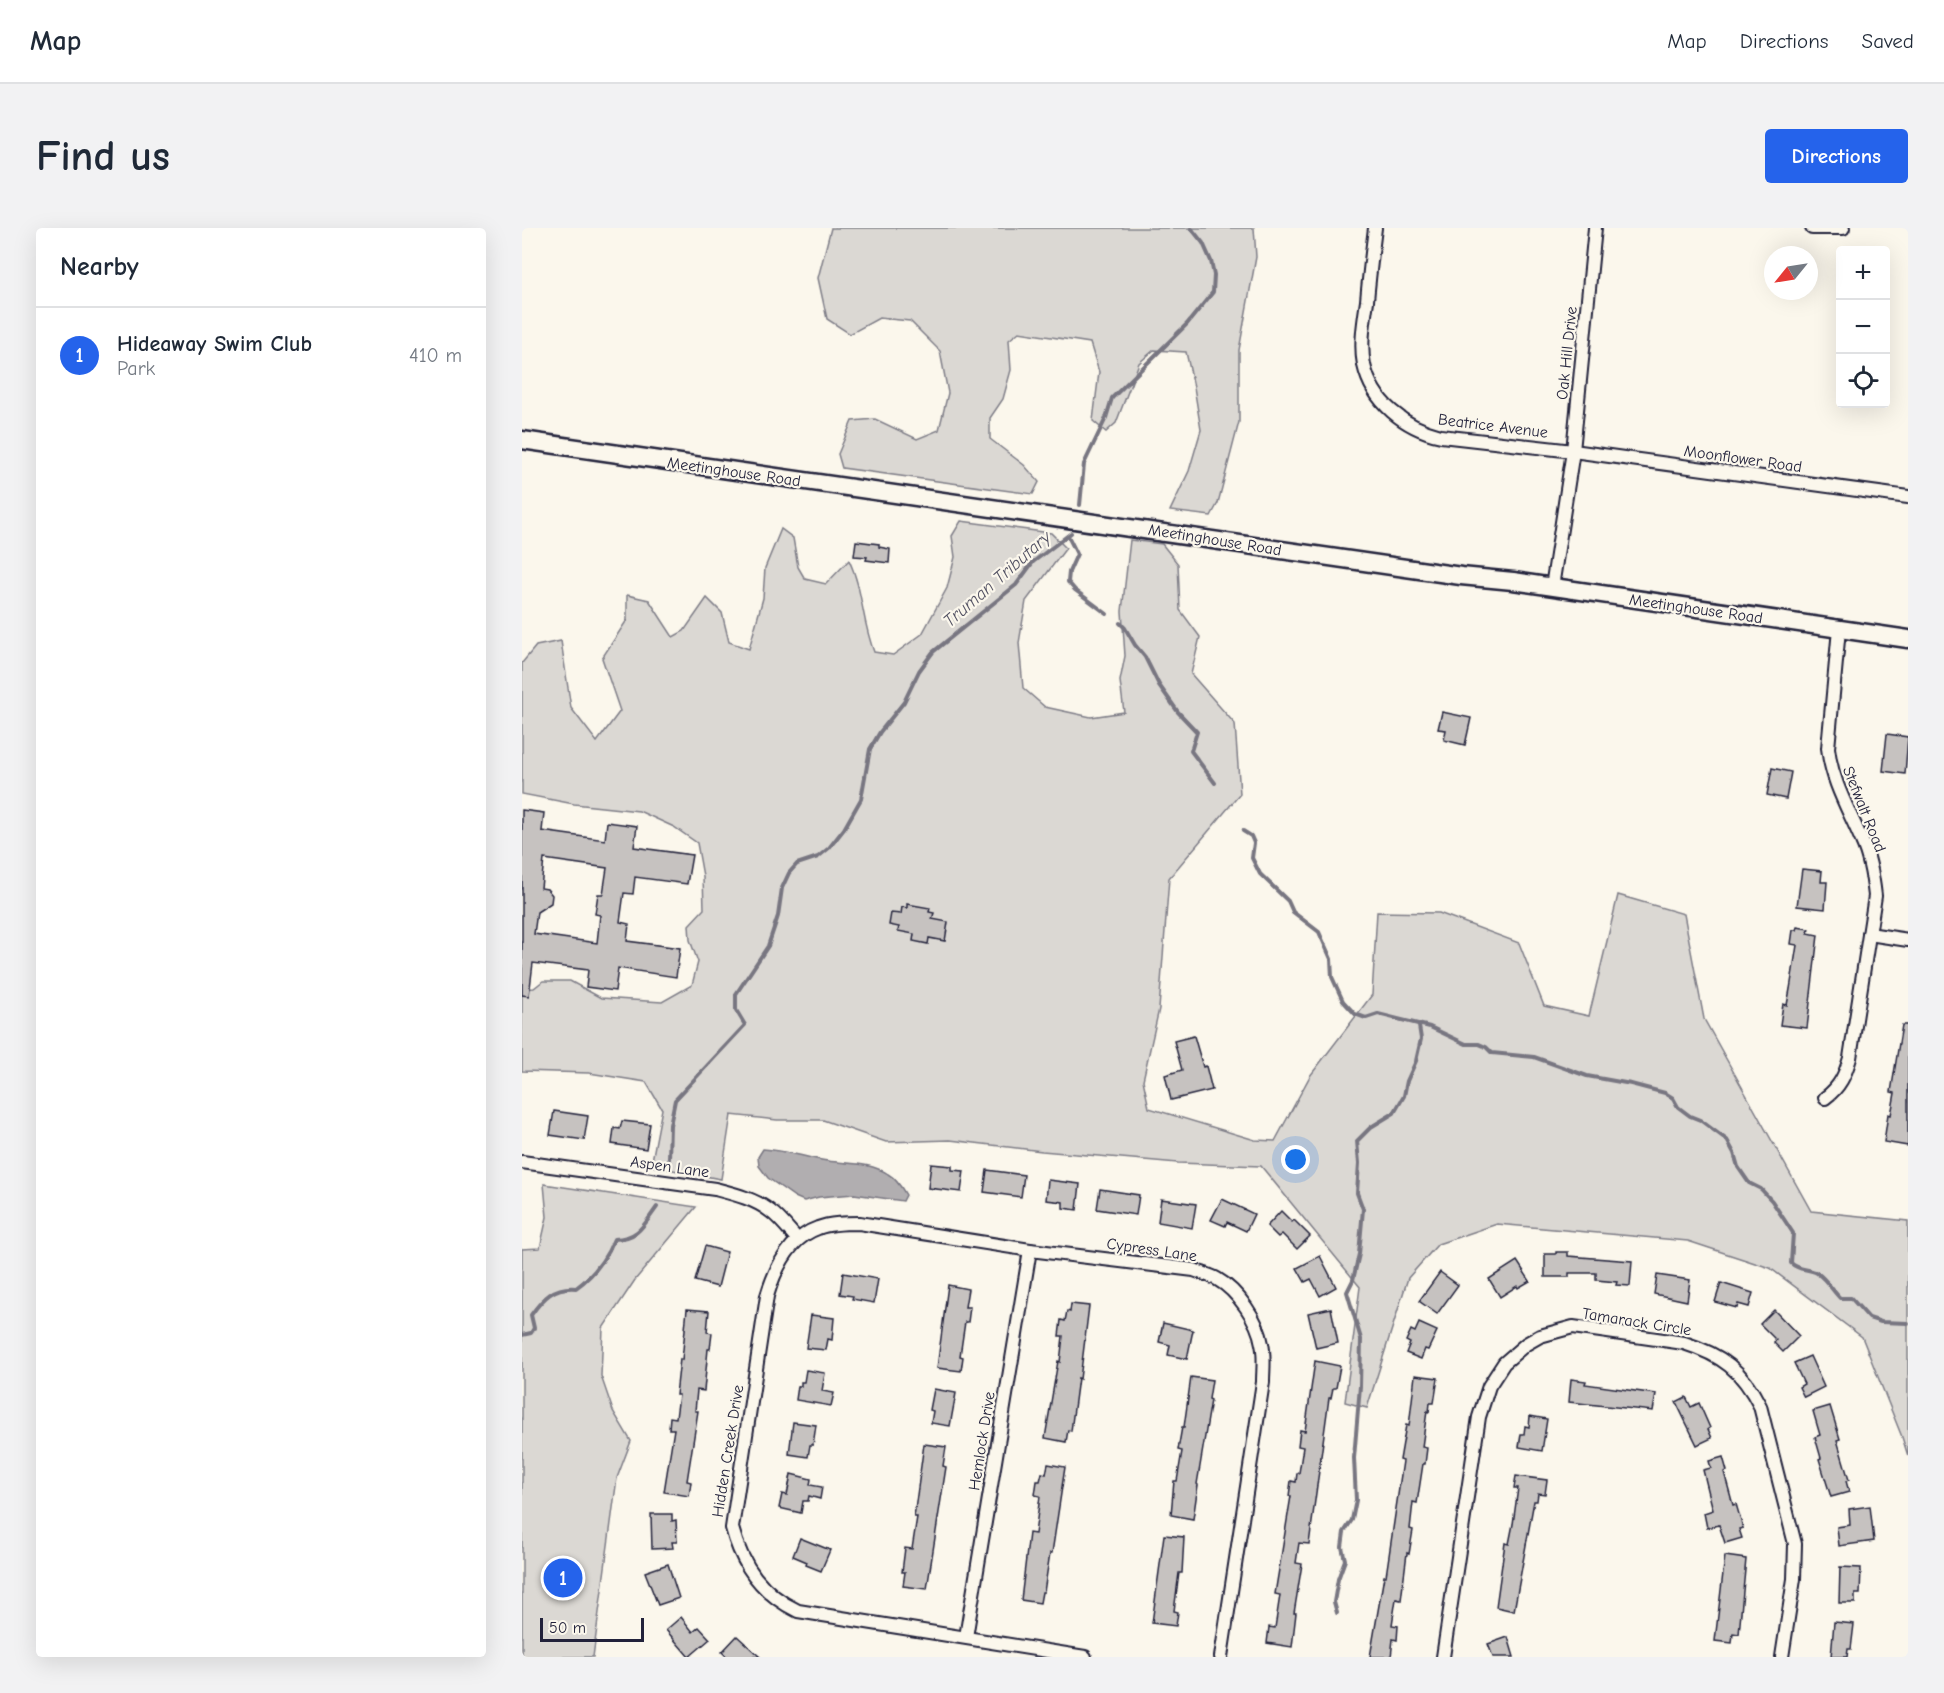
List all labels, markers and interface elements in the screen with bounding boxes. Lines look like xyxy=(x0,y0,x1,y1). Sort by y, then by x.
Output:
text: Map xyxy=(30,25,81,57)
text: Map xyxy=(1667,29,1707,53)
text: Directions xyxy=(1740,29,1829,53)
text: Saved xyxy=(1862,29,1914,53)
button: Directions xyxy=(1765,129,1908,183)
text: Find us xyxy=(36,132,170,181)
north arrow xyxy=(1764,246,1818,300)
map controls xyxy=(1836,246,1890,408)
button: + xyxy=(1836,246,1890,300)
text: Nearby xyxy=(60,252,139,282)
button: − xyxy=(1836,300,1890,354)
street label: Oak Hill Drive xyxy=(1553,306,1581,401)
text: Hideaway Swim Club xyxy=(117,331,312,357)
text: 1 xyxy=(76,344,83,367)
text: 410 m xyxy=(409,344,462,367)
button: locate xyxy=(1836,354,1890,408)
text: Park xyxy=(117,357,155,380)
street label: Beatrice Avenue xyxy=(1437,410,1549,442)
street label: Moonflower Road xyxy=(1683,442,1803,476)
street label: Meetinghouse Road xyxy=(666,454,802,490)
street label: Meetinghouse Road xyxy=(1147,521,1283,559)
water label: Truman Tributary xyxy=(939,526,1056,632)
street label: Meetinghouse Road xyxy=(1628,591,1764,627)
street label: Stefwalt Road xyxy=(1839,764,1889,855)
your location xyxy=(1281,1145,1310,1174)
street label: Aspen Lane xyxy=(629,1153,710,1181)
street label: Cypress Lane xyxy=(1106,1235,1198,1265)
street label: Tamarack Circle xyxy=(1581,1304,1693,1340)
street label: Hidden Creek Drive xyxy=(709,1384,747,1519)
street label: Hemlock Drive xyxy=(965,1390,999,1492)
pin: 1 xyxy=(544,1556,582,1600)
scale bar xyxy=(540,1615,644,1642)
text: 50 m xyxy=(549,1619,586,1637)

